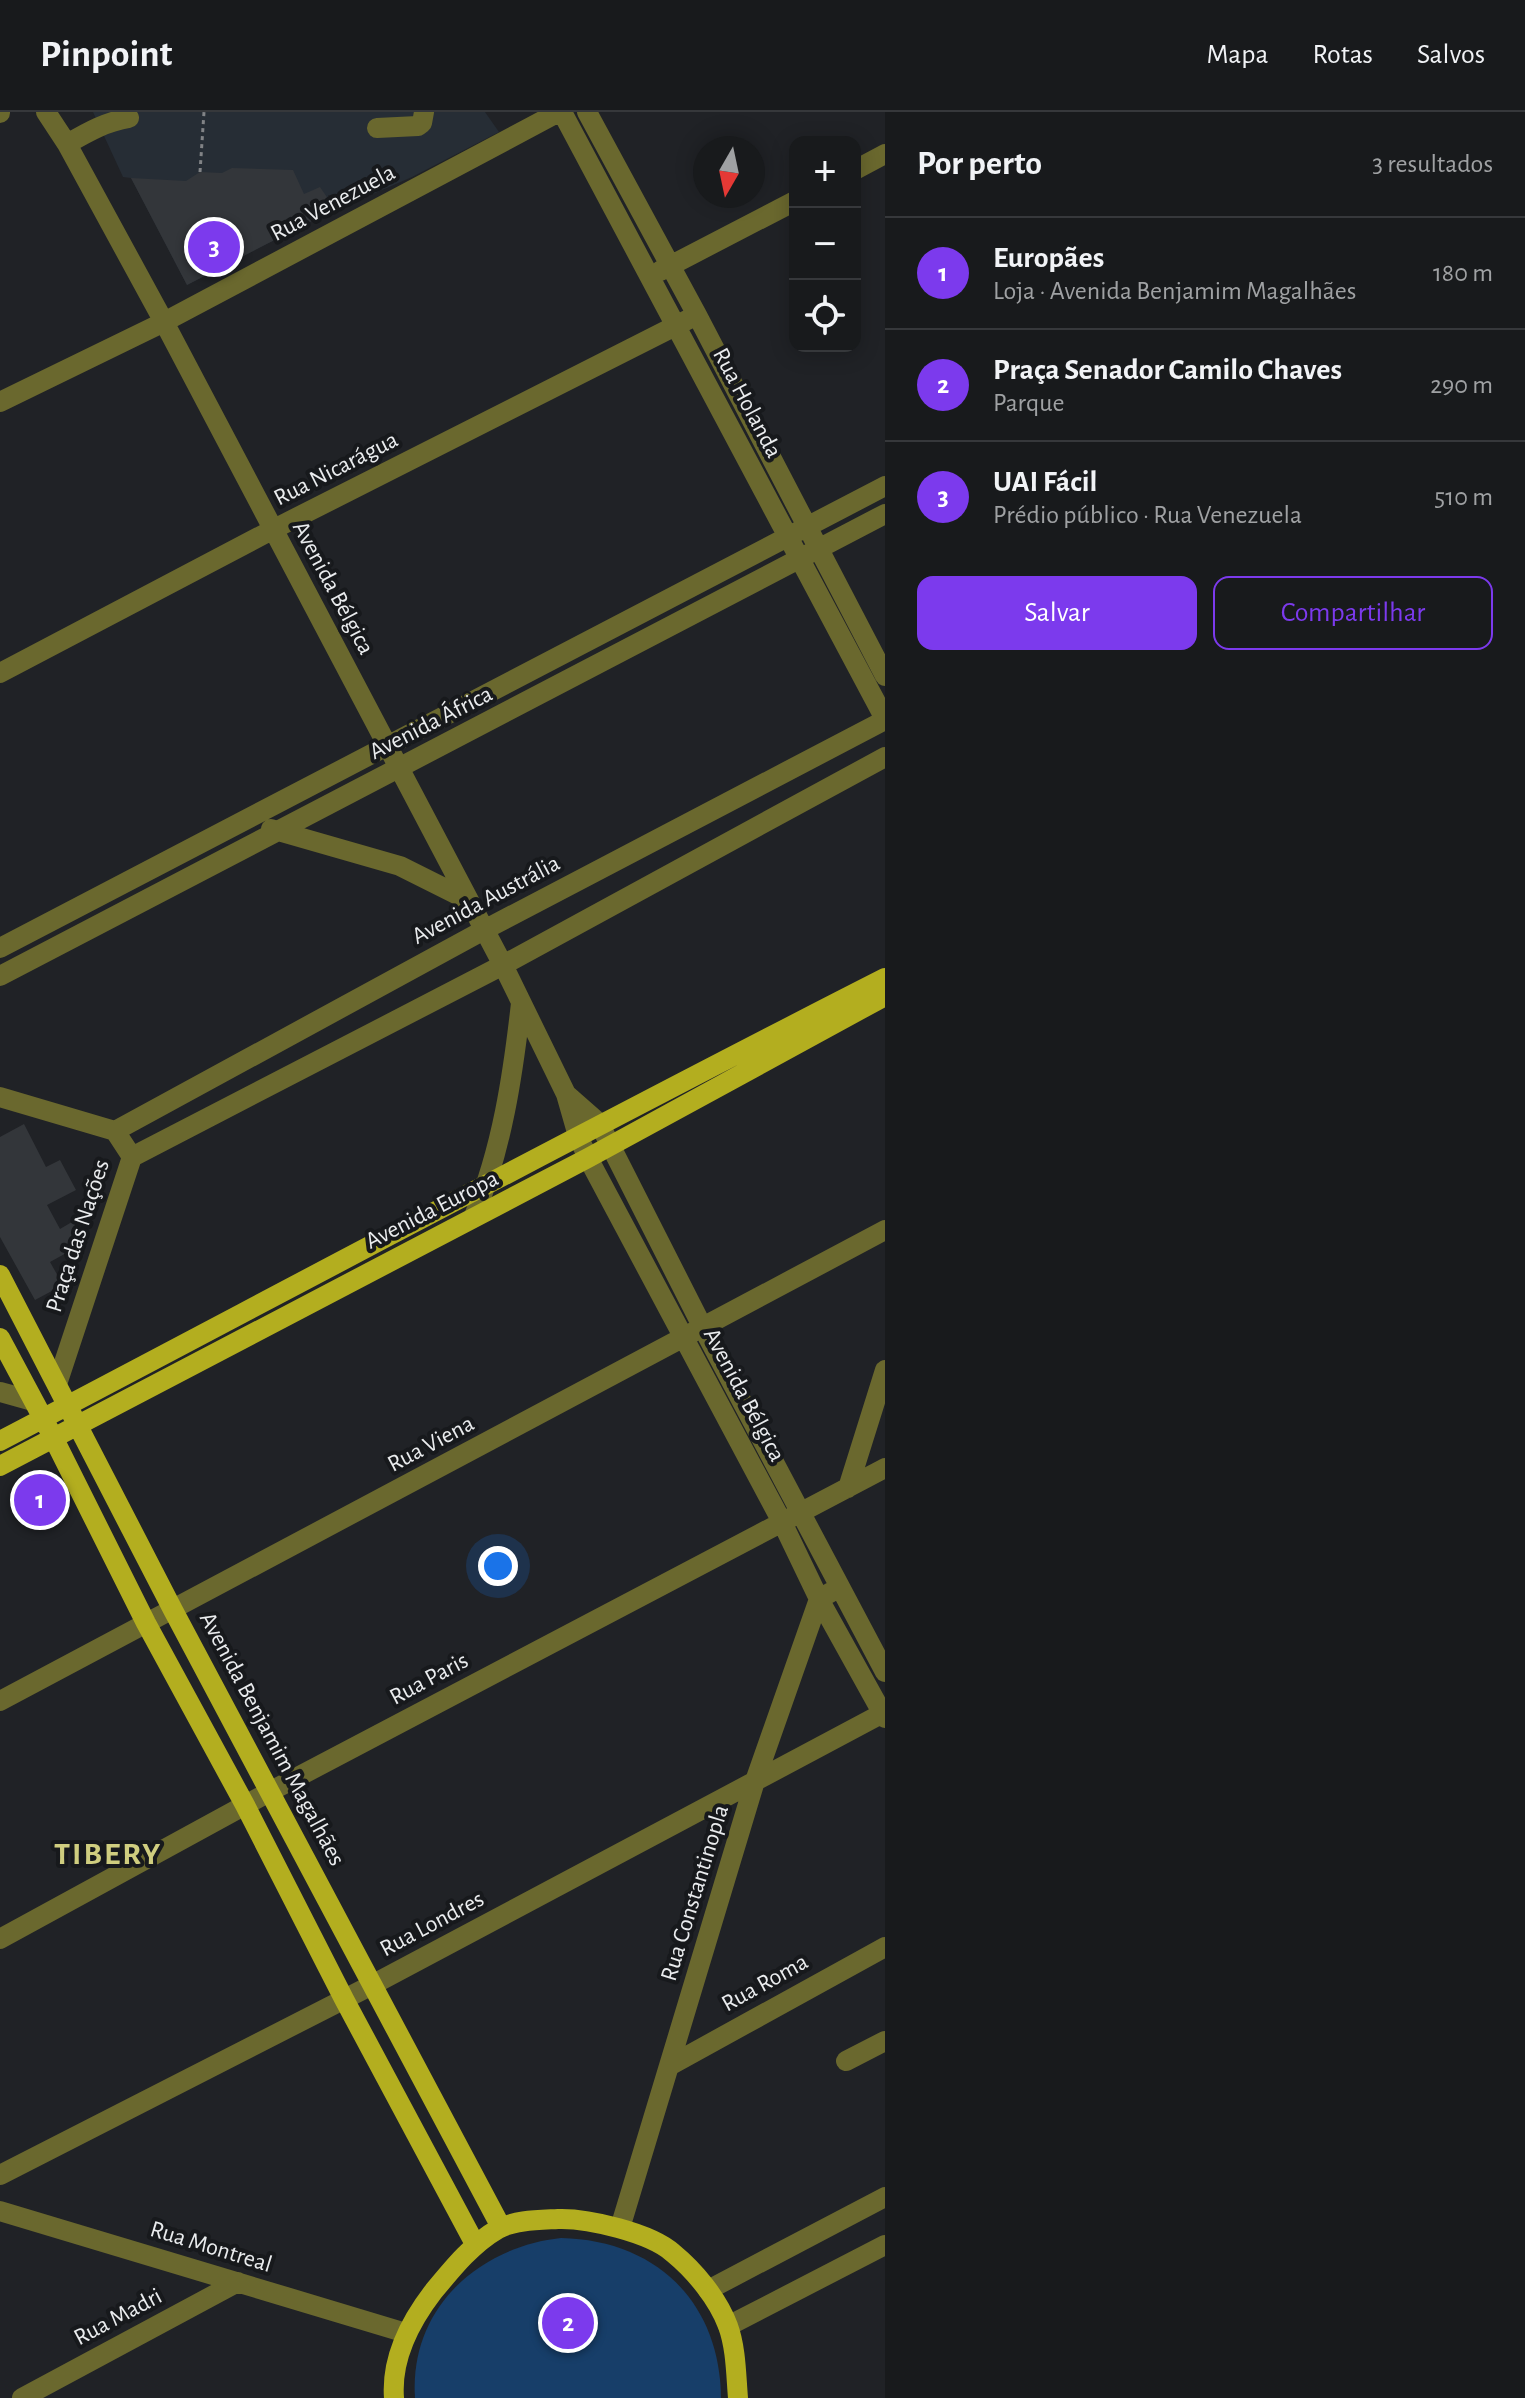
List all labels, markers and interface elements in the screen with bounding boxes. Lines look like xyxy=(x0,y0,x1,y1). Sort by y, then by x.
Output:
text: Pinpoint xyxy=(40,36,172,74)
text: Mapa xyxy=(1207,41,1268,69)
text: Rotas xyxy=(1312,41,1373,69)
text: Salvos xyxy=(1417,41,1485,69)
north arrow xyxy=(693,136,765,208)
map controls xyxy=(789,136,861,352)
button: + xyxy=(789,136,861,208)
text: Por perto xyxy=(917,147,1042,181)
text: 3 resultados xyxy=(1372,151,1493,177)
street label: Rua Venezuela xyxy=(267,160,399,246)
button: − xyxy=(789,208,861,280)
pin: 3 xyxy=(188,217,240,277)
text: Europães xyxy=(993,243,1104,273)
text: 1 xyxy=(938,260,948,286)
text: 180 m xyxy=(1433,260,1493,286)
text: Loja · Avenida Benjamim Magalhães xyxy=(993,278,1356,304)
button: locate xyxy=(789,280,861,352)
street label: Rua Holanda xyxy=(708,344,786,462)
text: Praça Senador Camilo Chaves xyxy=(993,355,1342,385)
text: 2 xyxy=(937,372,949,398)
text: 290 m xyxy=(1430,372,1493,398)
text: Parque xyxy=(993,390,1064,416)
street label: Rua Nicarágua xyxy=(270,427,402,511)
text: UAI Fácil xyxy=(993,467,1097,497)
text: 3 xyxy=(937,484,949,510)
text: 510 m xyxy=(1434,484,1493,510)
text: Prédio público · Rua Venezuela xyxy=(993,502,1302,528)
street label: Avenida Bélgica xyxy=(288,517,378,659)
button: Salvar xyxy=(917,576,1197,650)
button: Compartilhar xyxy=(1213,576,1493,650)
street label: Avenida África xyxy=(365,680,496,764)
street label: Avenida Austrália xyxy=(408,851,564,949)
street label: Praça das Nações xyxy=(42,1157,114,1315)
street label: Avenida Europa xyxy=(362,1166,502,1254)
street label: Avenida Bélgica xyxy=(699,1324,789,1466)
street label: Rua Viena xyxy=(384,1411,478,1477)
pin: 1 xyxy=(14,1470,66,1530)
your location xyxy=(478,1546,518,1586)
street label: Avenida Benjamim Magalhães xyxy=(195,1608,349,1870)
street label: Rua Paris xyxy=(386,1648,472,1710)
street label: Rua Constantinopla xyxy=(657,1802,733,1984)
district label: TIBERY xyxy=(54,1838,162,1870)
street label: Rua Londres xyxy=(376,1887,488,1961)
street label: Rua Roma xyxy=(718,1950,812,2016)
street label: Rua Montreal xyxy=(147,2217,275,2277)
street label: Rua Madri xyxy=(70,2284,166,2350)
pin: 2 xyxy=(542,2293,594,2353)

